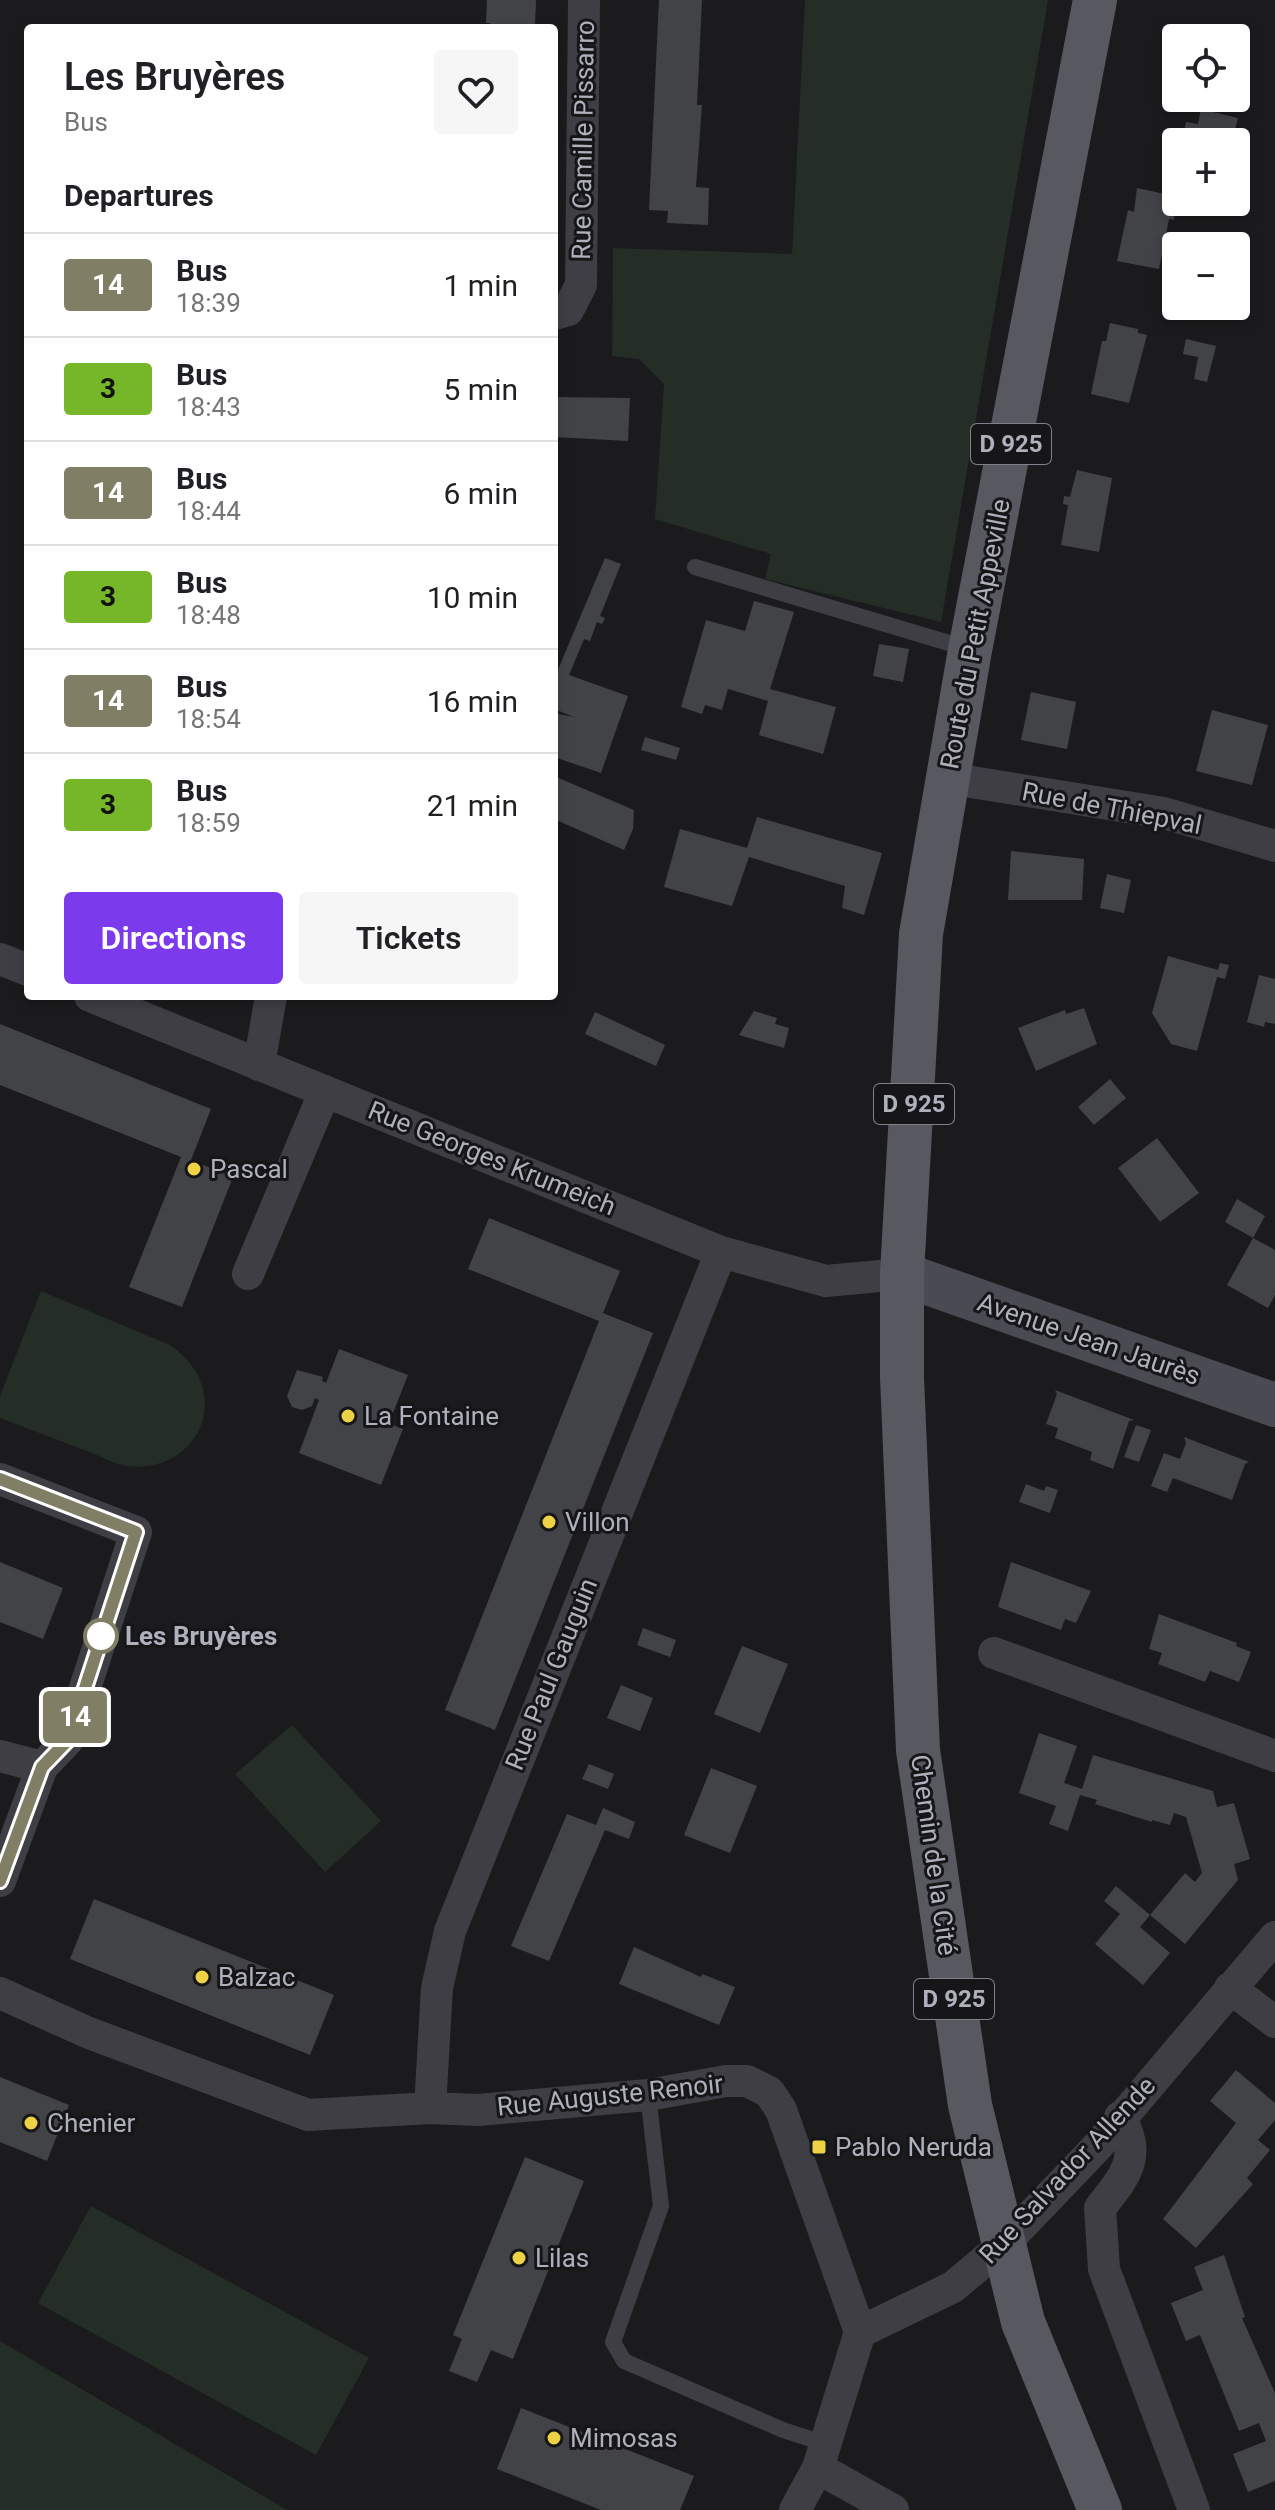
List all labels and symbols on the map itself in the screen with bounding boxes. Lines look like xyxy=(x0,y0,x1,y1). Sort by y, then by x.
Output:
street label: Rue Camille Pissarro xyxy=(566,20,600,260)
road number: D 925 xyxy=(971,424,1051,464)
street label: Route du Petit Appeville xyxy=(934,497,1016,771)
street label: Rue de Thiepval xyxy=(1020,776,1204,840)
road number: D 925 xyxy=(874,1084,954,1124)
street label: Rue Georges Krumeich xyxy=(364,1095,620,1221)
place label: Pascal xyxy=(210,1154,288,1184)
marker: Pascal xyxy=(185,1160,203,1178)
street label: Avenue Jean Jaurès xyxy=(974,1287,1204,1391)
place label: La Fontaine xyxy=(364,1401,499,1431)
marker: La Fontaine xyxy=(339,1407,357,1425)
place label: Villon xyxy=(565,1507,630,1537)
marker: Villon xyxy=(540,1513,558,1531)
street label: Rue Paul Gauguin xyxy=(499,1574,603,1774)
marker: Les Bruyères xyxy=(84,1619,118,1653)
place label: Les Bruyères xyxy=(125,1621,277,1651)
line badge: 14 xyxy=(39,1691,111,1743)
street label: Chemin de la Cité xyxy=(905,1753,963,1957)
place label: Balzac xyxy=(218,1962,295,1992)
marker: Balzac xyxy=(193,1968,211,1986)
road number: D 925 xyxy=(914,1979,994,2019)
street label: Rue Auguste Renoir xyxy=(496,2068,725,2122)
street label: Rue Salvador Allende xyxy=(973,2071,1161,2269)
place label: Chenier xyxy=(47,2108,135,2138)
marker: Chenier xyxy=(22,2114,40,2132)
place label: Pablo Neruda xyxy=(835,2132,992,2162)
marker: Pablo Neruda xyxy=(810,2138,828,2156)
place label: Lilas xyxy=(535,2243,589,2273)
marker: Lilas xyxy=(510,2249,528,2267)
place label: Mimosas xyxy=(570,2423,678,2453)
marker: Mimosas xyxy=(545,2429,563,2447)

